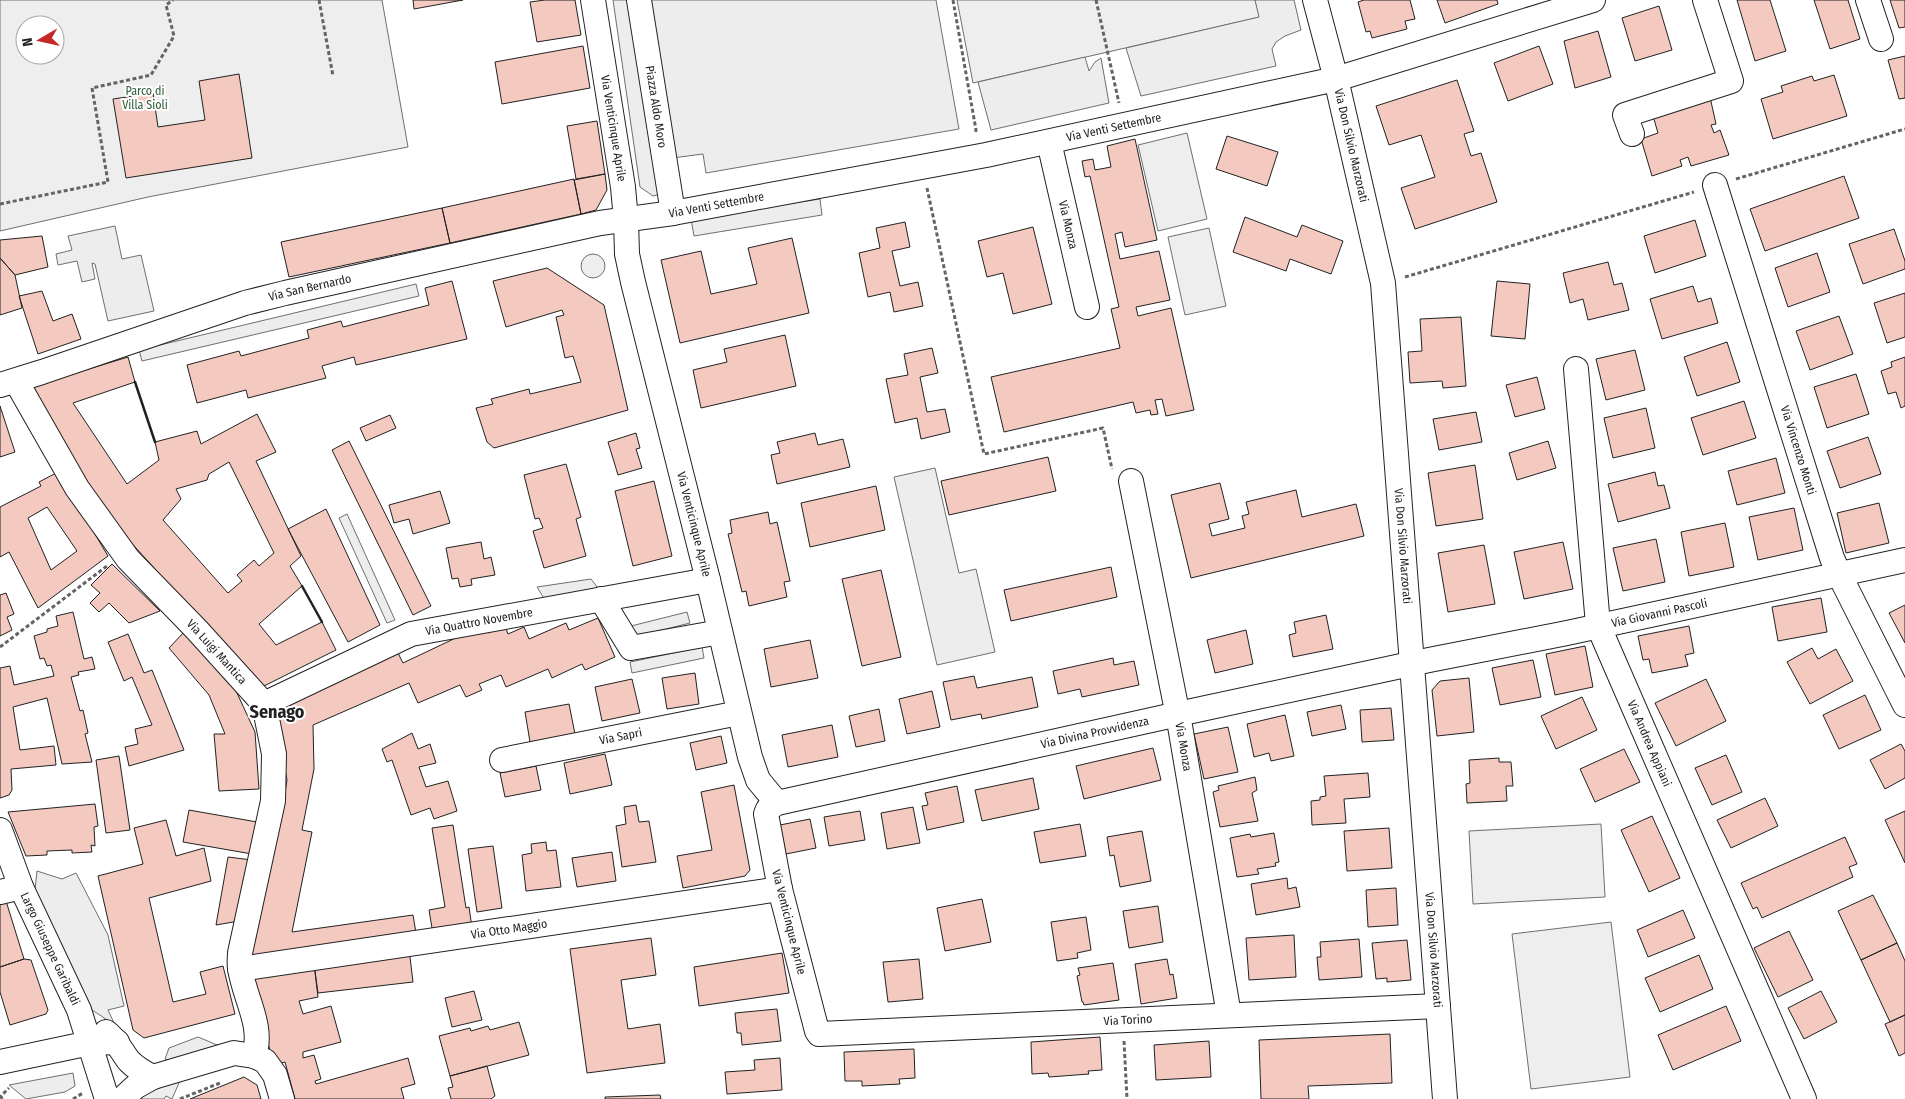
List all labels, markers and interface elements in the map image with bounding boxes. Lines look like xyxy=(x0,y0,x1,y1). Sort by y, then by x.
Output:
north arrow xyxy=(15,15,65,65)
text: N xyxy=(19,36,37,47)
street label: Piazza Aldo Moro xyxy=(643,64,670,149)
street label: Via Venticinque Aprile xyxy=(598,74,629,183)
park label: Parco di Villa Sioli xyxy=(122,84,168,112)
street label: Via Don Silvio Marzorati xyxy=(1331,87,1371,204)
street label: Via Venti Settembre xyxy=(1065,110,1163,144)
street label: Via Venti Settembre xyxy=(668,189,765,221)
street label: Via Monza xyxy=(1056,199,1080,251)
street label: Via San Bernardo xyxy=(267,272,353,304)
street label: Via Vincenzo Monti xyxy=(1778,404,1819,496)
street label: Via Venticinque Aprile xyxy=(674,470,714,578)
street label: Via Don Silvio Marzorati xyxy=(1392,488,1414,605)
street label: Via Giovanni Pascoli xyxy=(1610,596,1708,630)
street label: Via Quattro Novembre xyxy=(424,605,534,638)
street label: Via Luigi Mantica xyxy=(184,617,250,687)
street label: Via Andrea Appiani xyxy=(1625,698,1674,789)
district label: Senago xyxy=(250,701,305,723)
street label: Via Divina Provvidenza xyxy=(1039,714,1150,751)
street label: Via Monza xyxy=(1172,721,1195,773)
street label: Via Sapri xyxy=(598,725,643,748)
street label: Via Venticinque Aprile xyxy=(769,868,809,976)
street label: Largo Giuseppe Garibaldi xyxy=(18,890,83,1007)
street label: Via Don Silvio Marzorati xyxy=(1422,892,1445,1008)
street label: Via Otto Maggio xyxy=(470,917,548,942)
street label: Via Torino xyxy=(1103,1012,1153,1028)

